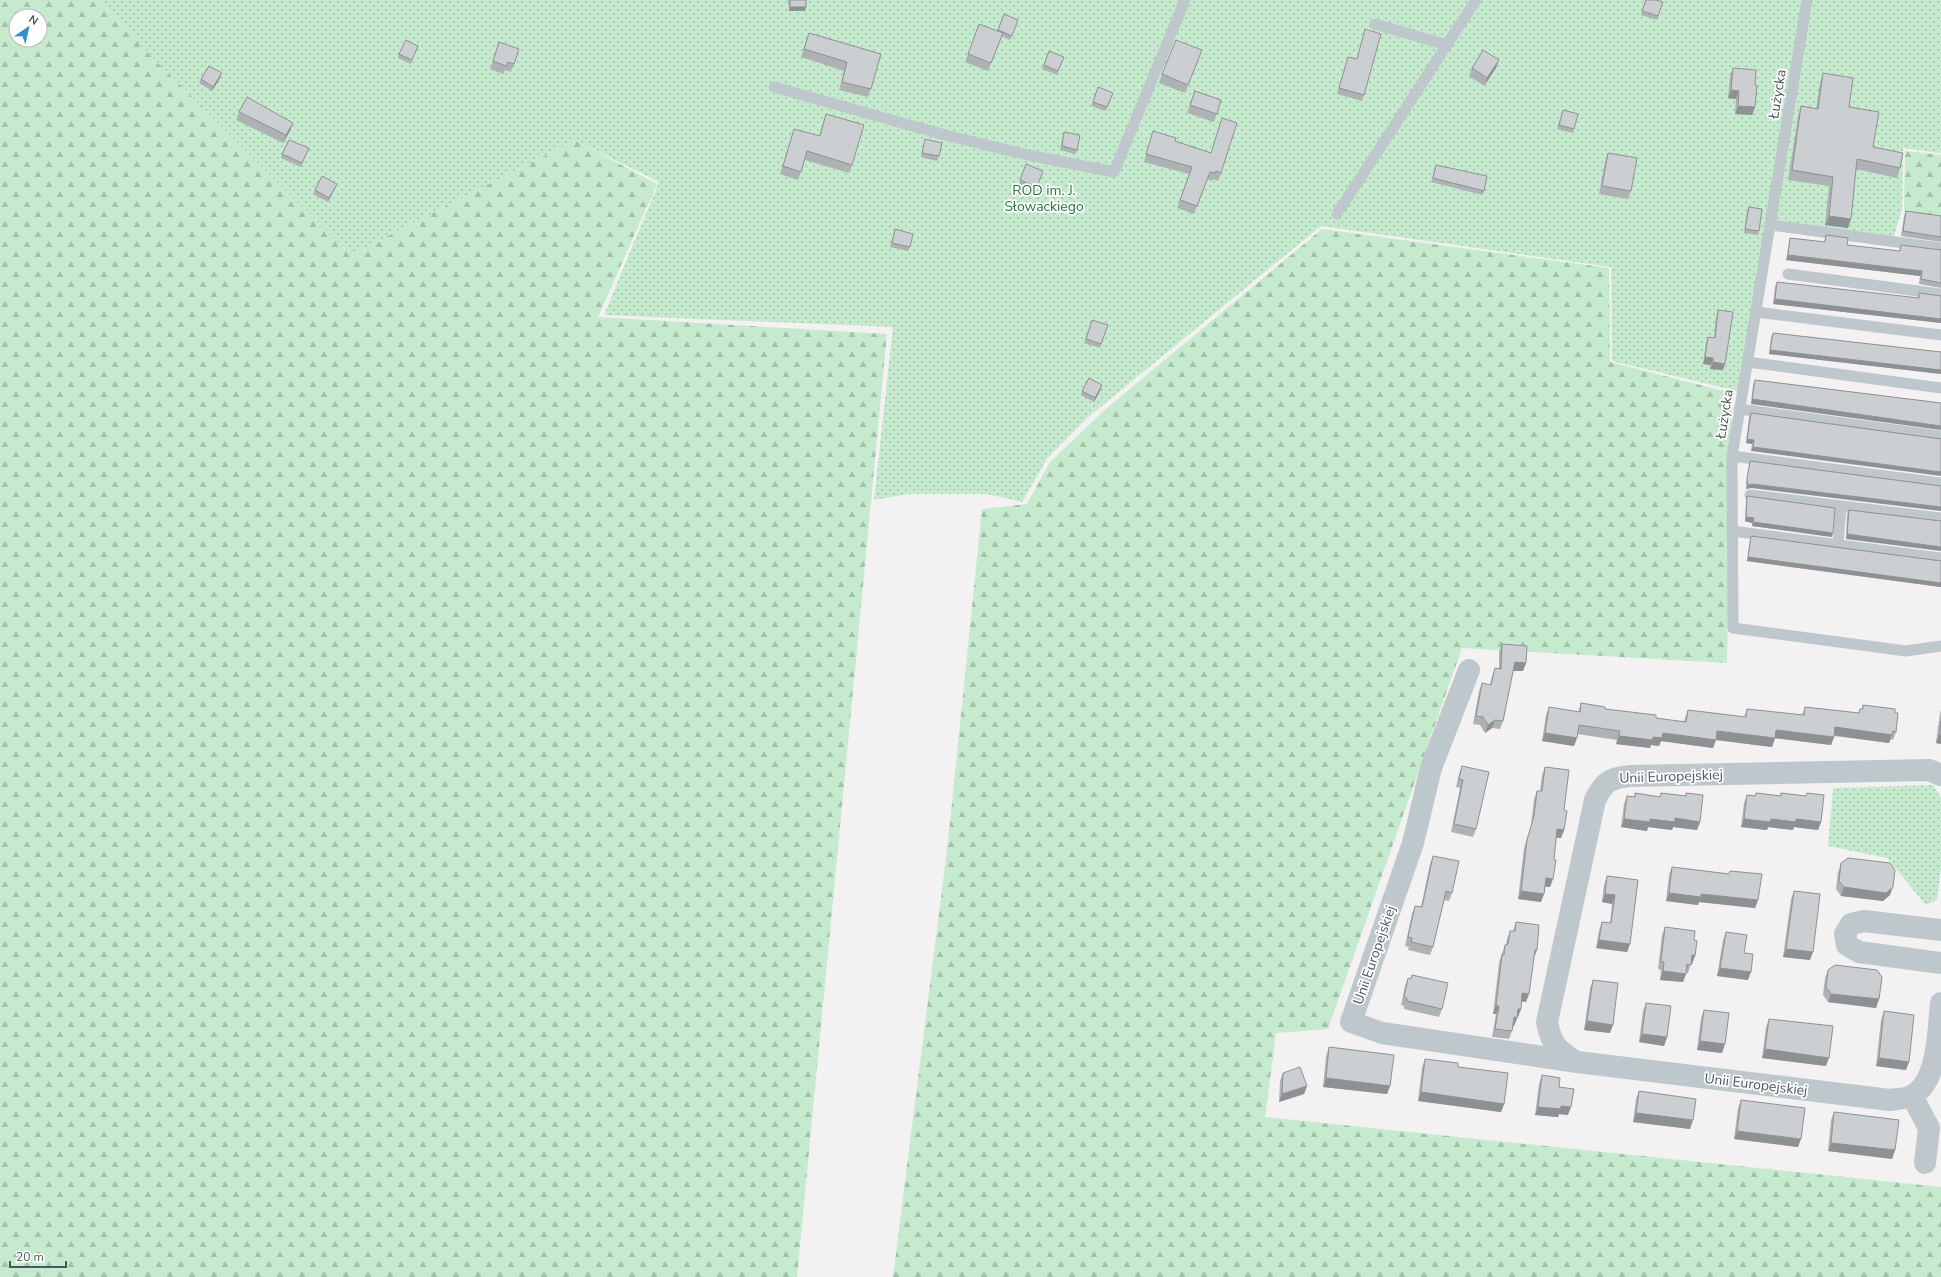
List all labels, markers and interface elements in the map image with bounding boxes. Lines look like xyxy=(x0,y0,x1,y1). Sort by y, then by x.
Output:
north arrow xyxy=(8,8,48,48)
text: N xyxy=(26,12,41,29)
street label: Łużycka xyxy=(1764,68,1791,121)
park label: ROD im. J. Słowackiego xyxy=(1004,181,1084,216)
street label: Łużycka xyxy=(1711,388,1738,441)
street label: Unii Europejskiej xyxy=(1619,765,1723,788)
street label: Unii Europejskiej xyxy=(1349,903,1400,1007)
street label: Unii Europejskiej xyxy=(1703,1069,1809,1100)
scale bar xyxy=(10,1243,66,1269)
text: 20 m xyxy=(16,1249,44,1265)

